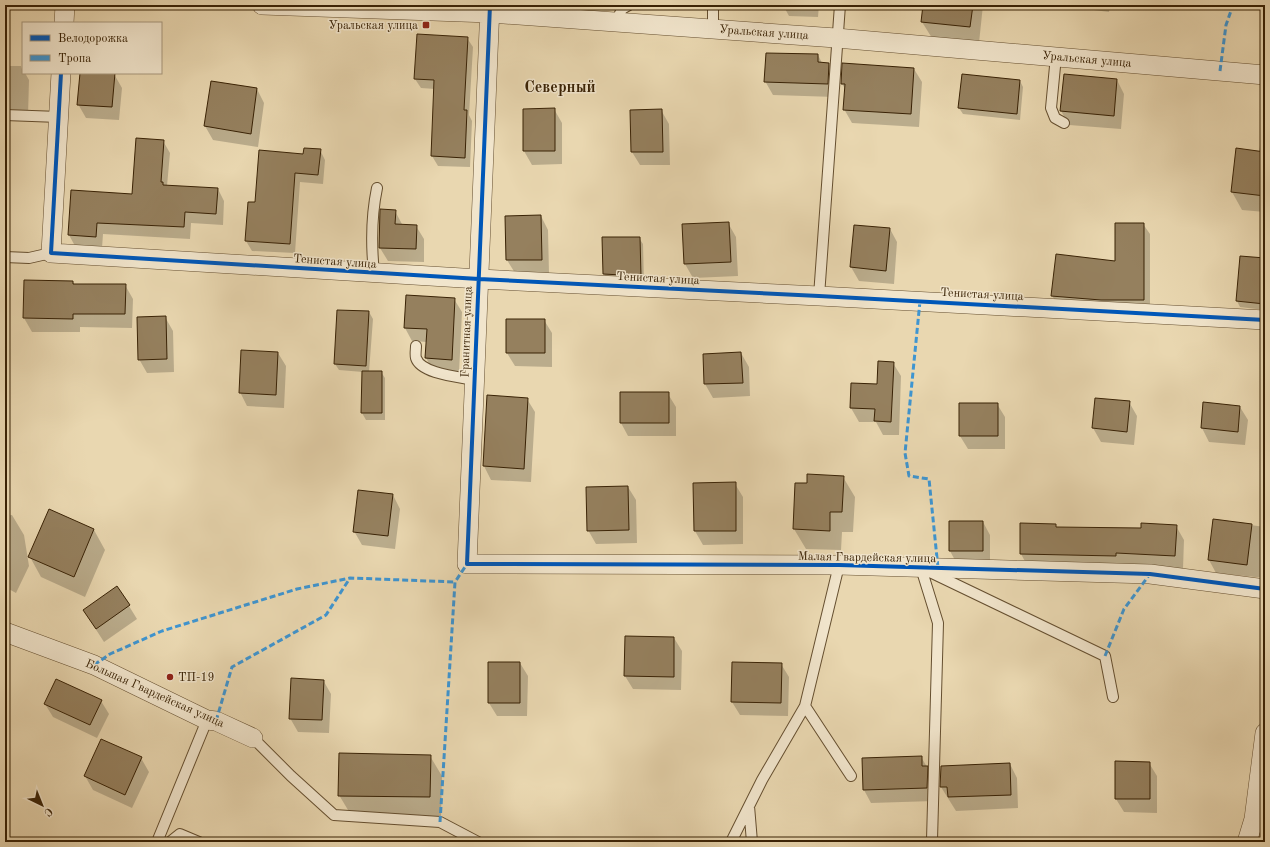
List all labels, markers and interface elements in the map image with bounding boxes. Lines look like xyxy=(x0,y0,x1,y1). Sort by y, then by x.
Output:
place label: Уральская улица xyxy=(329,20,418,32)
marker: Уральская улица xyxy=(421,20,431,30)
legend xyxy=(22,22,162,74)
street label: Уральская улица xyxy=(719,24,809,42)
text: Велодорожка xyxy=(58,33,128,45)
street label: Уральская улица xyxy=(1042,50,1132,70)
text: Тропа xyxy=(58,53,91,65)
district label: Северный xyxy=(524,80,596,96)
street label: Тенистая улица xyxy=(293,253,377,271)
street label: Тенистая улица xyxy=(616,271,700,287)
street label: Гранитная улица xyxy=(459,286,475,378)
street label: Тенистая улица xyxy=(940,287,1024,303)
street label: Малая Гвардейская улица xyxy=(798,551,936,565)
street label: Большая Гвардейская улица xyxy=(83,658,226,730)
marker: ТП-19 xyxy=(165,672,175,682)
place label: ТП-19 xyxy=(178,672,214,684)
north arrow xyxy=(22,785,62,825)
text: С xyxy=(41,805,54,818)

